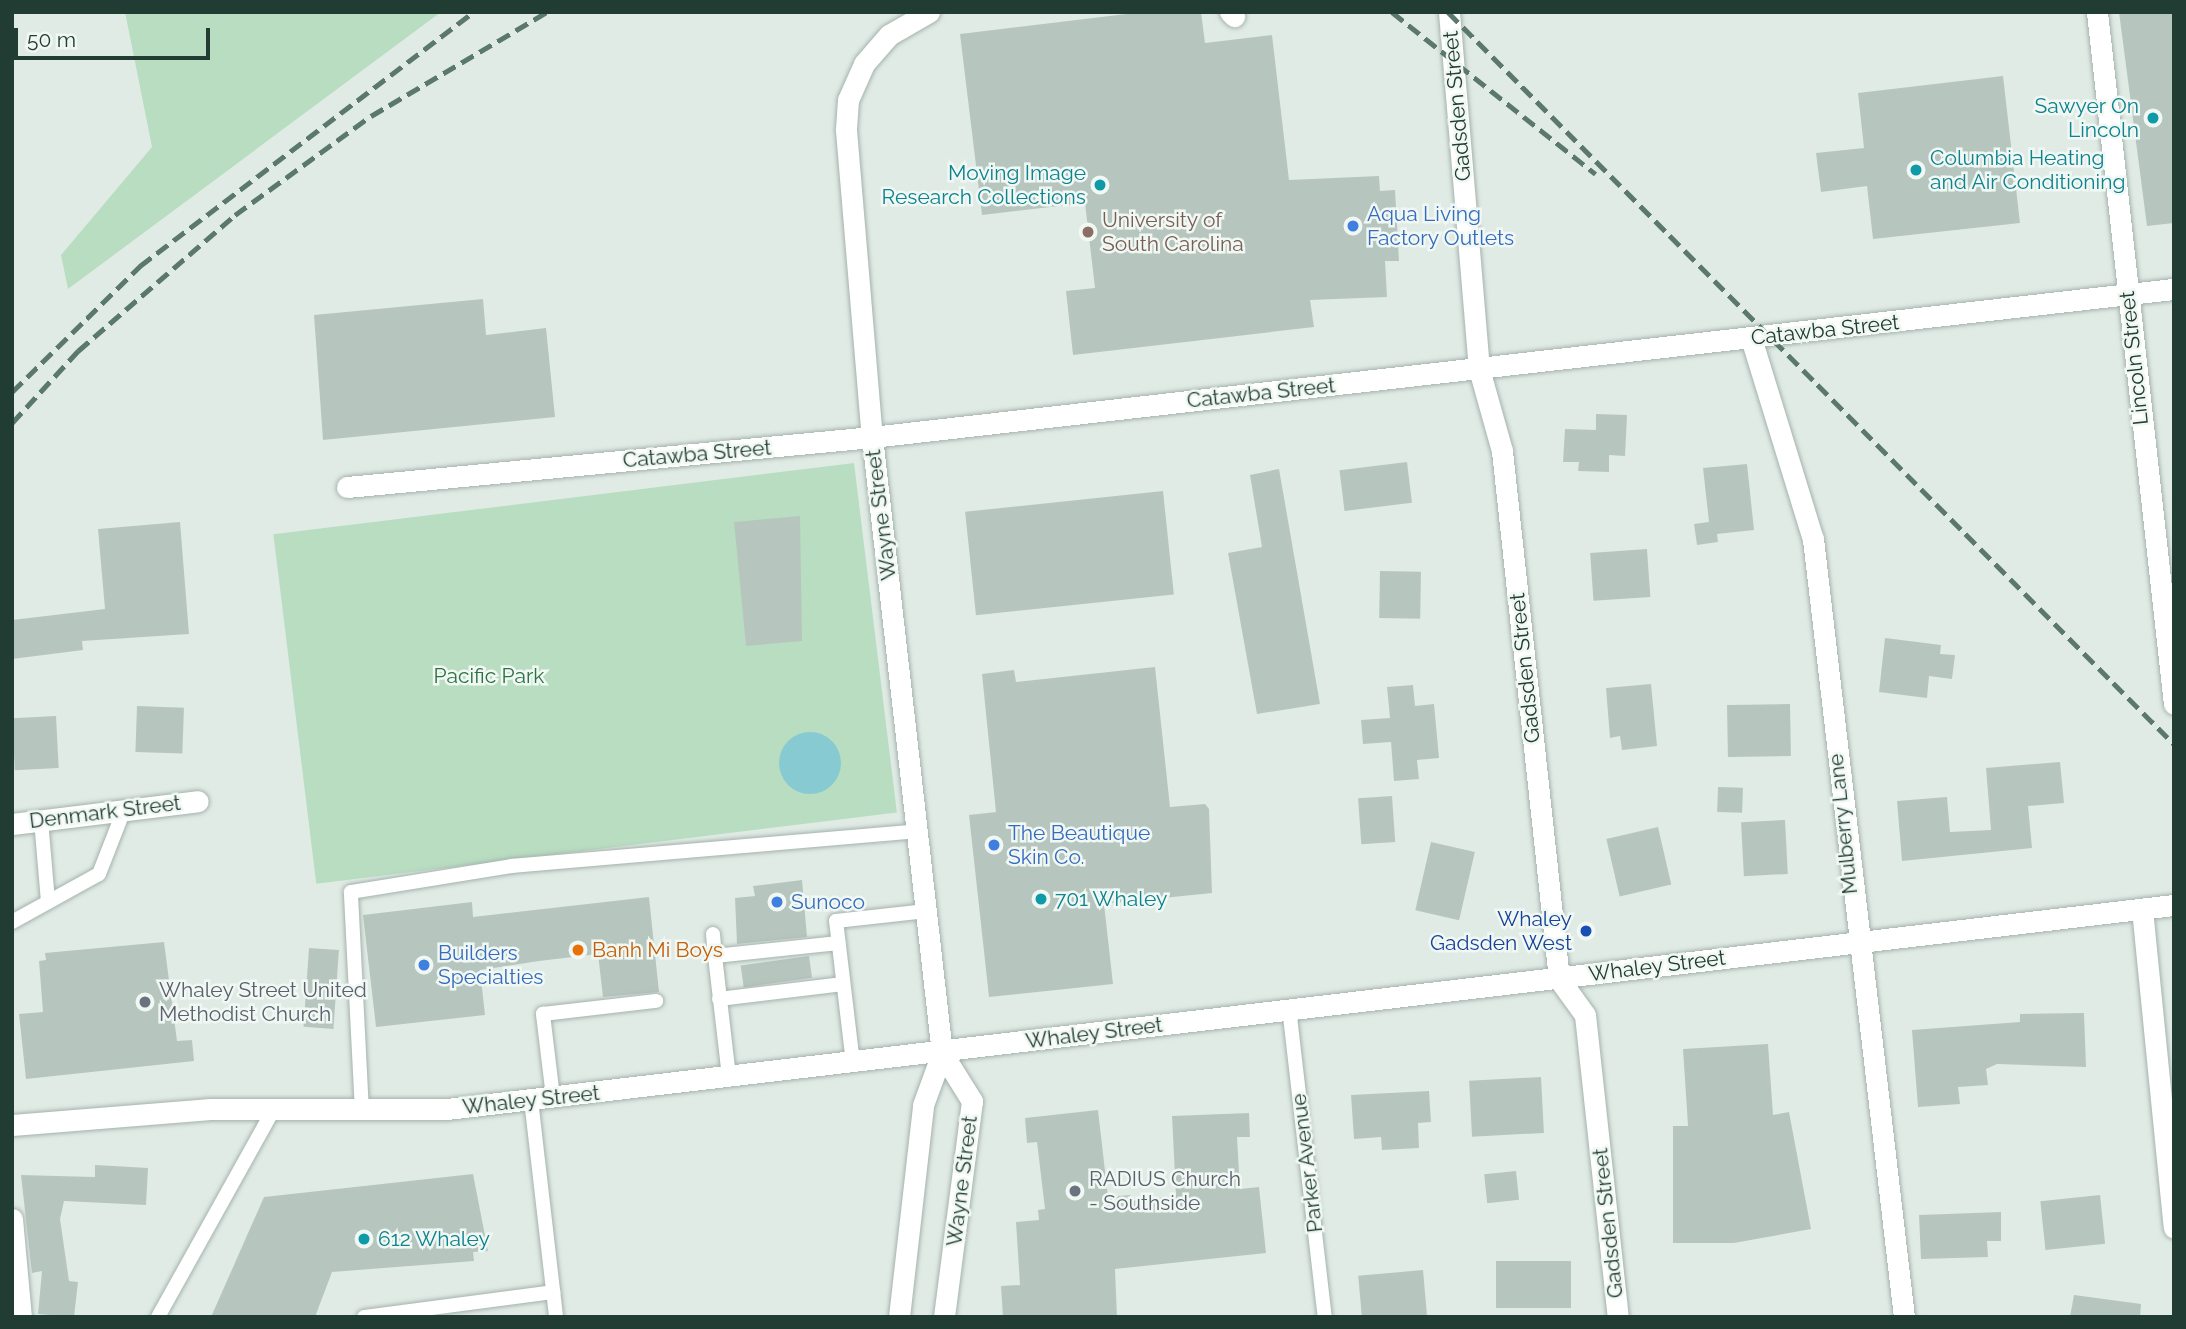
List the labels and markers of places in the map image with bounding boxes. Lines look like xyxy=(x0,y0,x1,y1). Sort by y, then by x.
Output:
place label: Sawyer On Lincoln xyxy=(2034,93,2139,143)
marker: Sawyer On Lincoln xyxy=(2145,110,2161,126)
place label: Columbia Heating and Air Conditioning xyxy=(1930,145,2127,195)
place label: Moving Image Research Collections xyxy=(882,160,1086,210)
marker: Columbia Heating and Air Conditioning xyxy=(1908,162,1924,178)
marker: Moving Image Research Collections xyxy=(1092,177,1108,193)
place label: Aqua Living Factory Outlets xyxy=(1367,201,1515,251)
place label: University of South Carolina xyxy=(1102,207,1244,257)
marker: Aqua Living Factory Outlets xyxy=(1345,218,1361,234)
marker: University of South Carolina xyxy=(1080,224,1096,240)
place label: The Beautique Skin Co. xyxy=(1008,820,1150,870)
marker: The Beautique Skin Co. xyxy=(986,837,1002,853)
place label: 701 Whaley xyxy=(1055,886,1168,912)
place label: Sunoco xyxy=(791,889,865,915)
marker: 701 Whaley xyxy=(1033,891,1049,907)
marker: Sunoco xyxy=(769,894,785,910)
place label: Whaley Gadsden West xyxy=(1429,906,1572,956)
marker: Whaley Gadsden West xyxy=(1578,923,1594,939)
place label: Banh Mi Boys xyxy=(592,937,723,963)
place label: Builders Specialties xyxy=(438,940,543,990)
marker: Banh Mi Boys xyxy=(570,942,586,958)
marker: Builders Specialties xyxy=(416,957,432,973)
place label: Whaley Street United Methodist Church xyxy=(159,977,367,1027)
marker: Whaley Street United Methodist Church xyxy=(137,994,153,1010)
place label: RADIUS Church - Southside xyxy=(1089,1166,1241,1216)
marker: RADIUS Church - Southside xyxy=(1067,1183,1083,1199)
place label: 612 Whaley xyxy=(378,1226,491,1252)
marker: 612 Whaley xyxy=(356,1231,372,1247)

